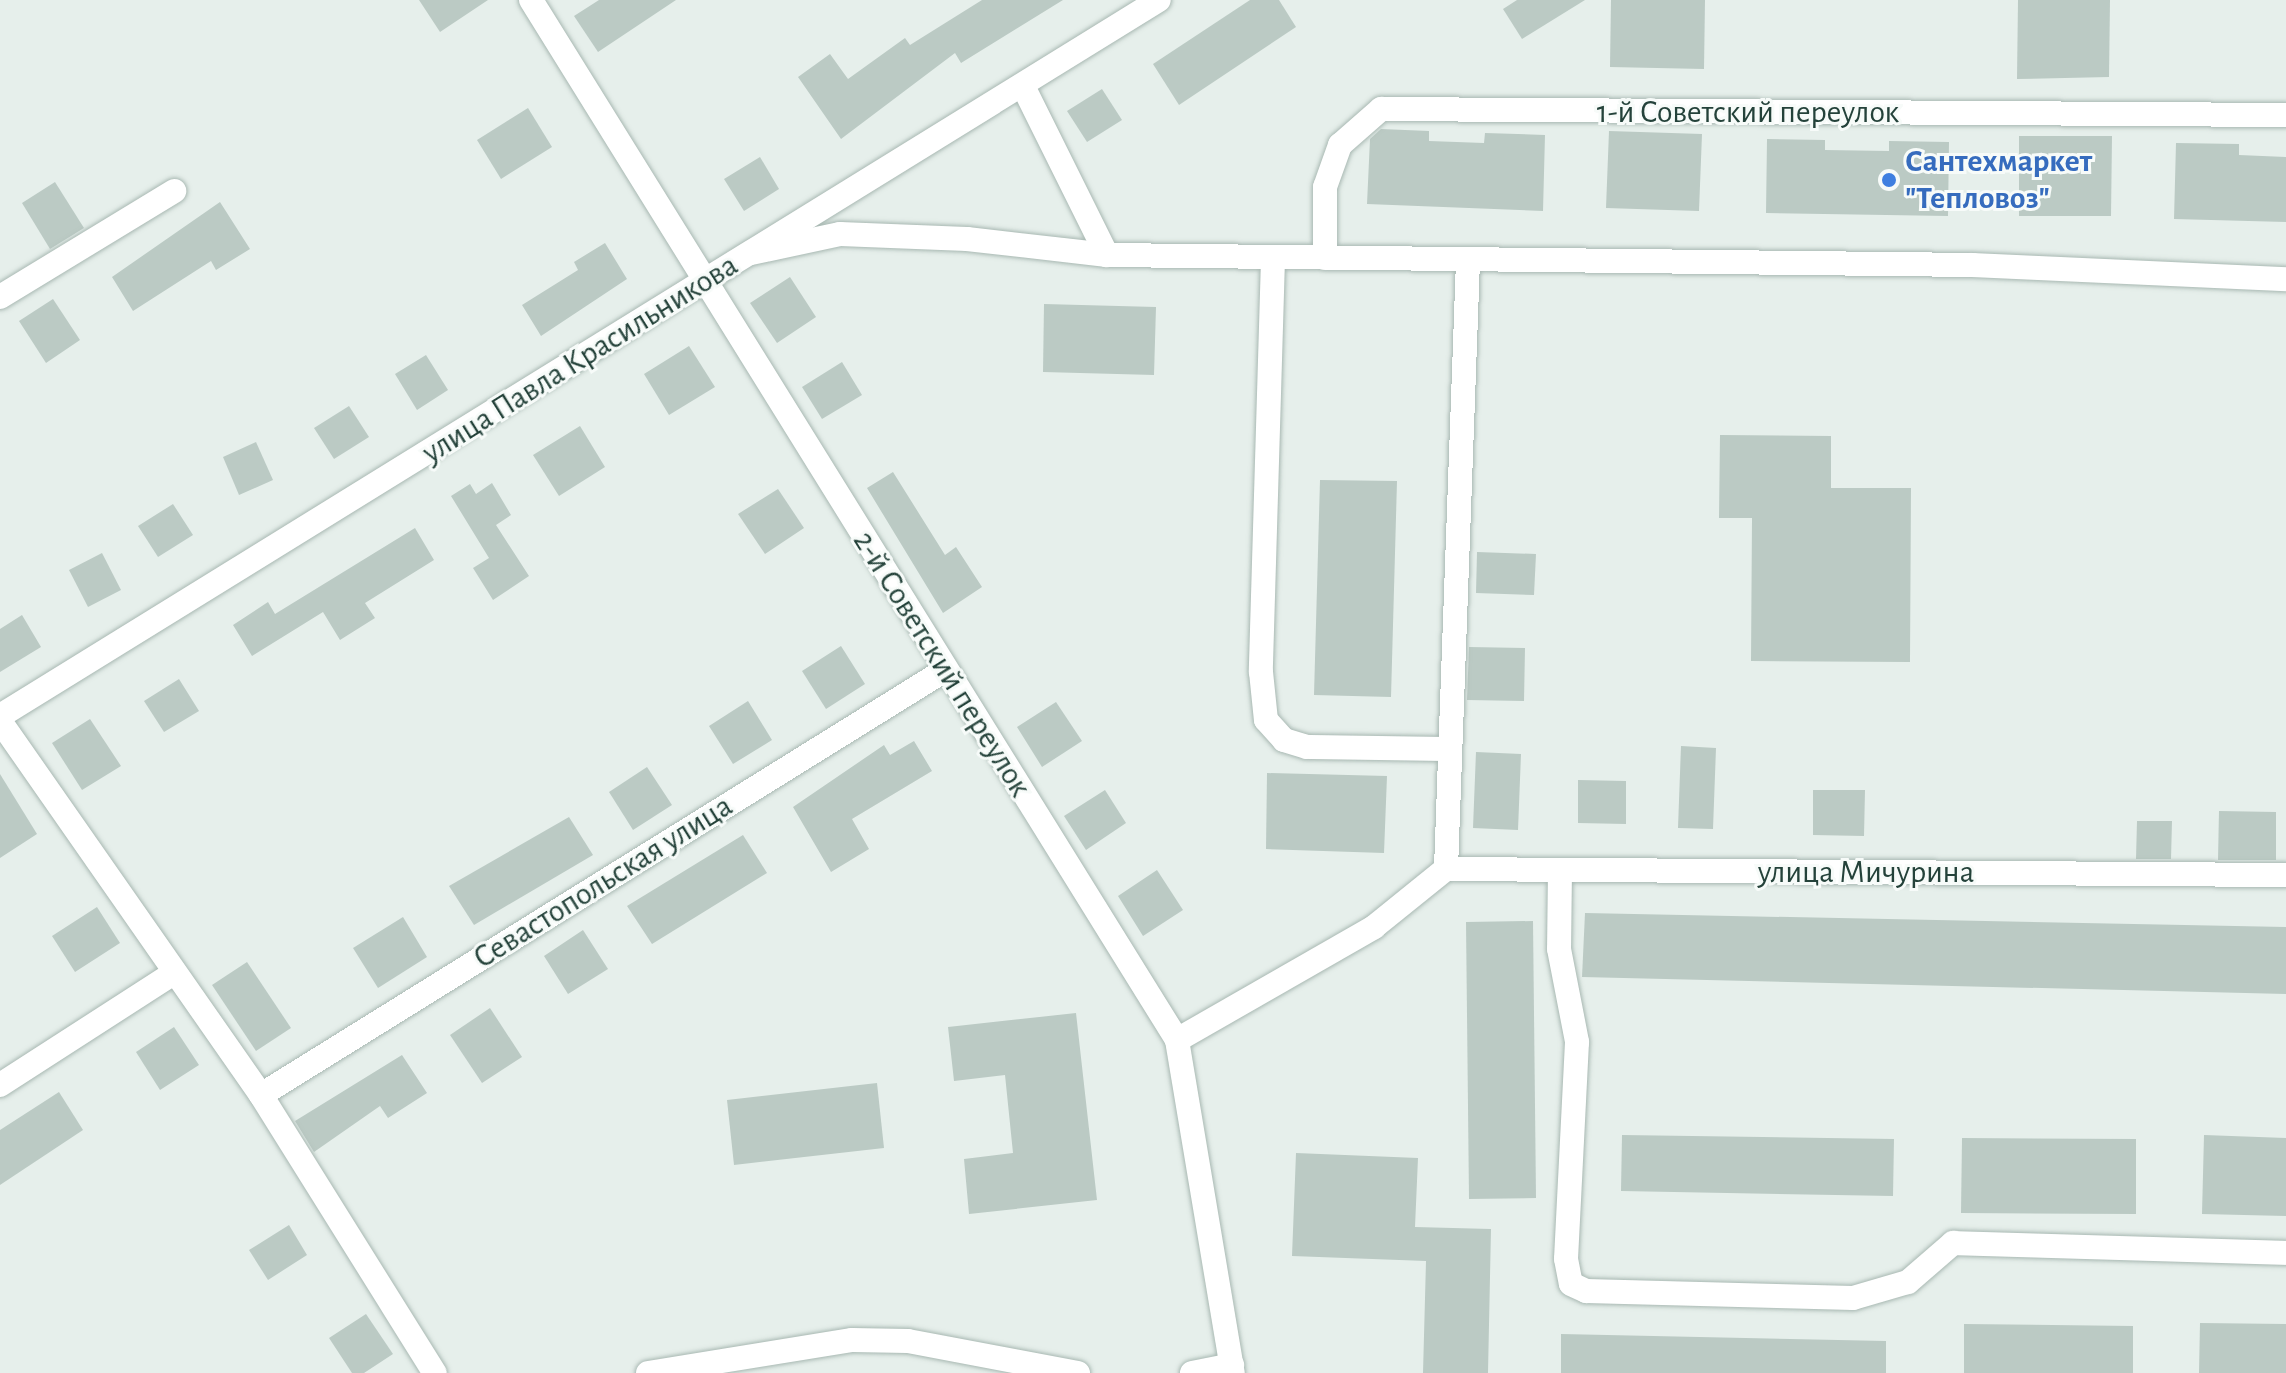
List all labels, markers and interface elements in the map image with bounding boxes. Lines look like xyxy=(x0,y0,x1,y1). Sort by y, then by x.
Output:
street label: 1-й Советский переулок xyxy=(1597,93,1899,131)
place label: Сантехмаркет "Тепловоз" xyxy=(1905,143,2092,218)
marker: Сантехмаркет "Тепловоз" xyxy=(1880,171,1898,189)
street label: улица Павла Красильникова xyxy=(415,246,745,472)
street label: 2-й Советский переулок xyxy=(845,524,1039,804)
street label: Севастопольская улица xyxy=(466,787,740,977)
street label: улица Мичурина xyxy=(1758,853,1974,891)

